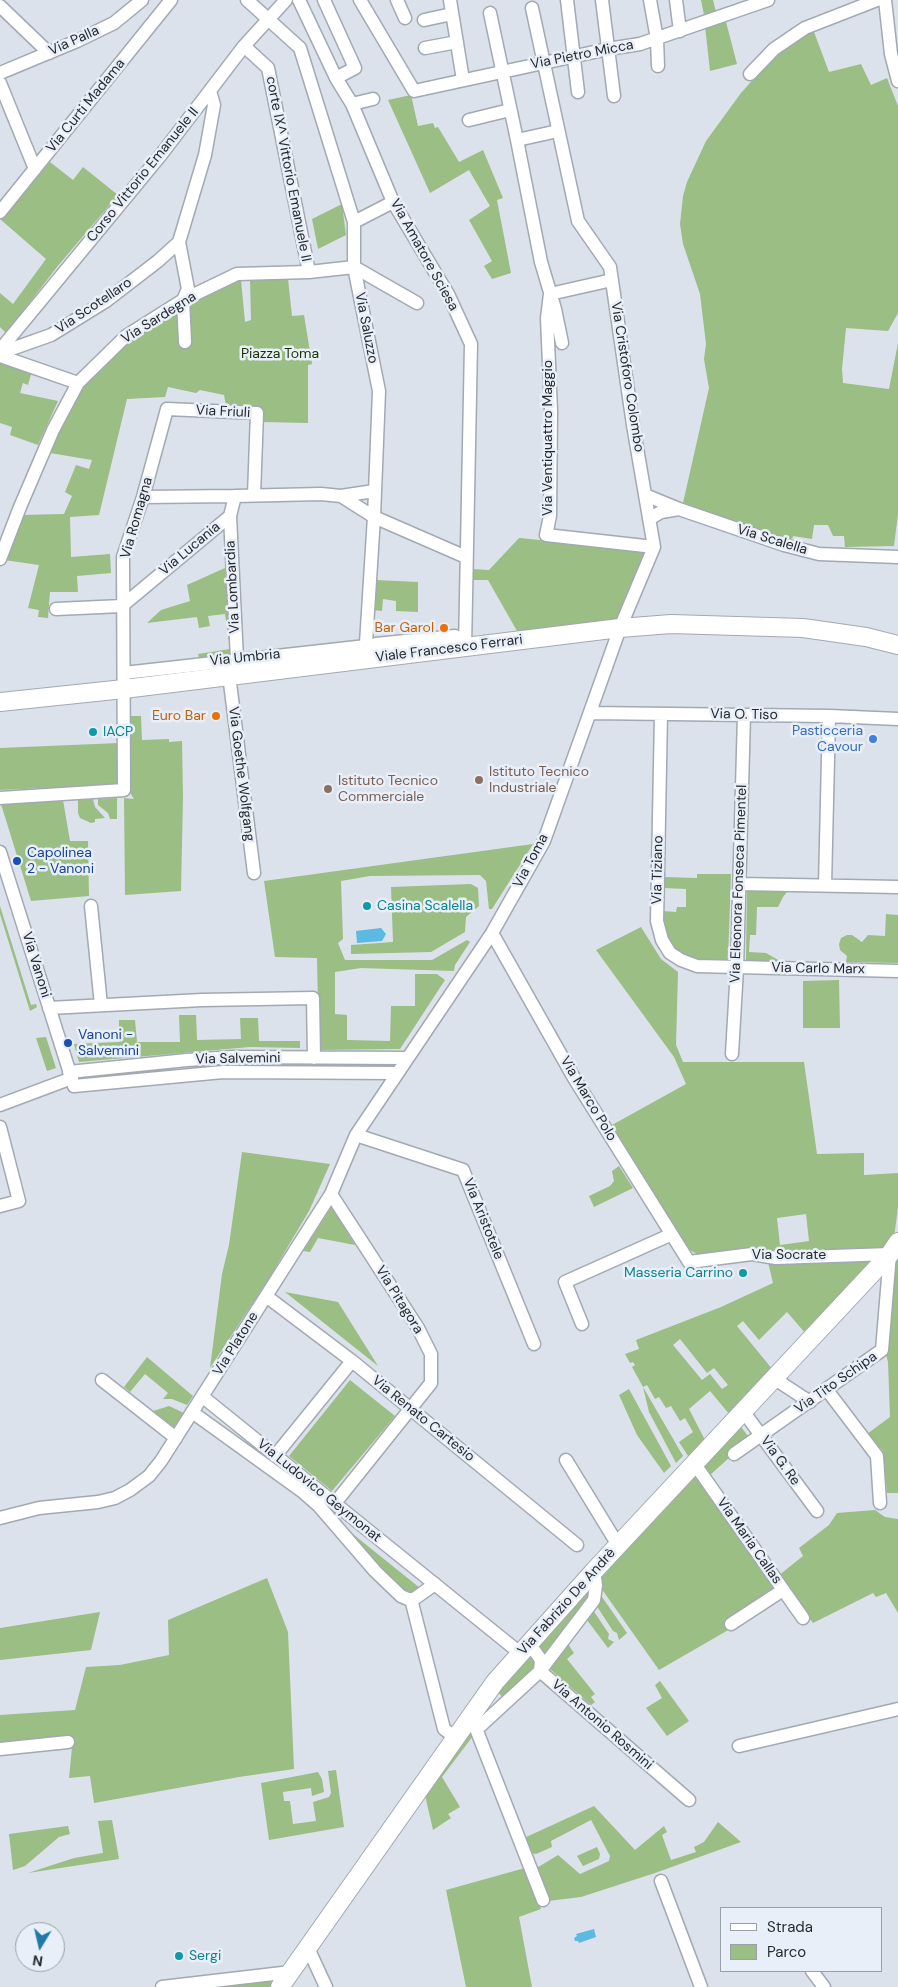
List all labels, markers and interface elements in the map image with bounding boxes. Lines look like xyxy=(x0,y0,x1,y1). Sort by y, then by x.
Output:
street label: Via Palla xyxy=(46,22,102,60)
street label: Via Pietro Micca xyxy=(529,37,635,73)
street label: Via Curti Madama xyxy=(43,56,129,156)
street label: corte IX^ Vittorio Emanuele II xyxy=(262,75,314,263)
street label: Corso Vittorio Emanuele II xyxy=(84,104,202,246)
street label: Via Amatore Sciesa xyxy=(386,196,462,314)
street label: Via Scotellaro xyxy=(53,274,135,338)
street label: Via Sardegna xyxy=(119,288,199,348)
street label: Via Saluzzo xyxy=(351,291,381,365)
street label: Via Cristoforo Colombo xyxy=(607,301,647,453)
park label: Piazza Toma xyxy=(241,346,319,362)
street label: Via Ventiquattro Maggio xyxy=(540,360,556,516)
street label: Via Friuli xyxy=(195,402,251,422)
street label: Via Romagna xyxy=(117,475,157,561)
street label: Via Lucania xyxy=(156,519,224,579)
street label: Via Scalella xyxy=(735,521,809,559)
street label: Via Lombardia xyxy=(222,540,244,634)
place label: Bar Garol xyxy=(374,620,434,636)
marker: Bar Garol xyxy=(438,622,450,634)
street label: Viale Francesco Ferrari xyxy=(374,632,524,666)
street label: Via Umbria xyxy=(209,646,281,670)
street label: Via Goethe Wolfgang xyxy=(224,706,258,842)
street label: Via O. Tiso xyxy=(710,706,778,724)
place label: Euro Bar xyxy=(152,708,206,724)
marker: Euro Bar xyxy=(210,710,222,722)
place label: Pasticceria Cavour xyxy=(792,723,863,756)
place label: IACP xyxy=(103,724,133,740)
marker: IACP xyxy=(87,726,99,738)
marker: Pasticceria Cavour xyxy=(867,733,879,745)
place label: Istituto Tecnico Industriale xyxy=(489,764,589,796)
place label: Istituto Tecnico Commerciale xyxy=(338,773,438,806)
marker: Istituto Tecnico Industriale xyxy=(473,774,485,786)
marker: Istituto Tecnico Commerciale xyxy=(322,783,334,795)
street label: Via Eleonora Fonseca Pimentel xyxy=(727,785,751,983)
street label: Via Toma xyxy=(510,831,552,891)
street label: Via Tiziano xyxy=(649,835,667,905)
place label: Capolinea 2 - Vanoni xyxy=(27,845,94,878)
marker: Capolinea 2 - Vanoni xyxy=(11,855,23,867)
place label: Casina Scalella xyxy=(377,898,473,914)
marker: Casina Scalella xyxy=(361,900,373,912)
street label: Via Vanoni xyxy=(18,930,54,1000)
street label: Via Carlo Marx xyxy=(771,960,865,978)
place label: Vanoni - Salvemini xyxy=(78,1027,139,1060)
marker: Vanoni - Salvemini xyxy=(62,1037,74,1049)
street label: Via Salvemini xyxy=(195,1050,281,1068)
street label: Via Marco Polo xyxy=(556,1054,620,1144)
street label: Via Aristotele xyxy=(459,1176,507,1262)
street label: Via Socrate xyxy=(752,1247,826,1263)
street label: Via Pitagora xyxy=(371,1263,427,1337)
place label: Masseria Carrino xyxy=(624,1265,733,1281)
marker: Masseria Carrino xyxy=(737,1267,749,1279)
street label: Via Platone xyxy=(210,1309,262,1379)
street label: Via Tito Schipa xyxy=(792,1348,880,1418)
street label: Via Renato Cartesio xyxy=(368,1372,478,1466)
street label: Via G. Re xyxy=(756,1433,804,1489)
street label: Via Ludovico Geymonat xyxy=(254,1436,384,1546)
street label: Via Maria Callas xyxy=(713,1494,785,1588)
street label: Via Fabrizio De Andrè xyxy=(515,1545,619,1659)
street label: Via Antonio Rosmini xyxy=(548,1676,656,1774)
legend xyxy=(720,1907,883,1972)
text: Strada xyxy=(767,1917,813,1937)
north arrow xyxy=(15,1922,65,1972)
text: Parco xyxy=(767,1942,806,1962)
place label: Sergi xyxy=(189,1948,221,1964)
marker: Sergi xyxy=(173,1950,185,1962)
text: N xyxy=(31,1951,44,1971)

